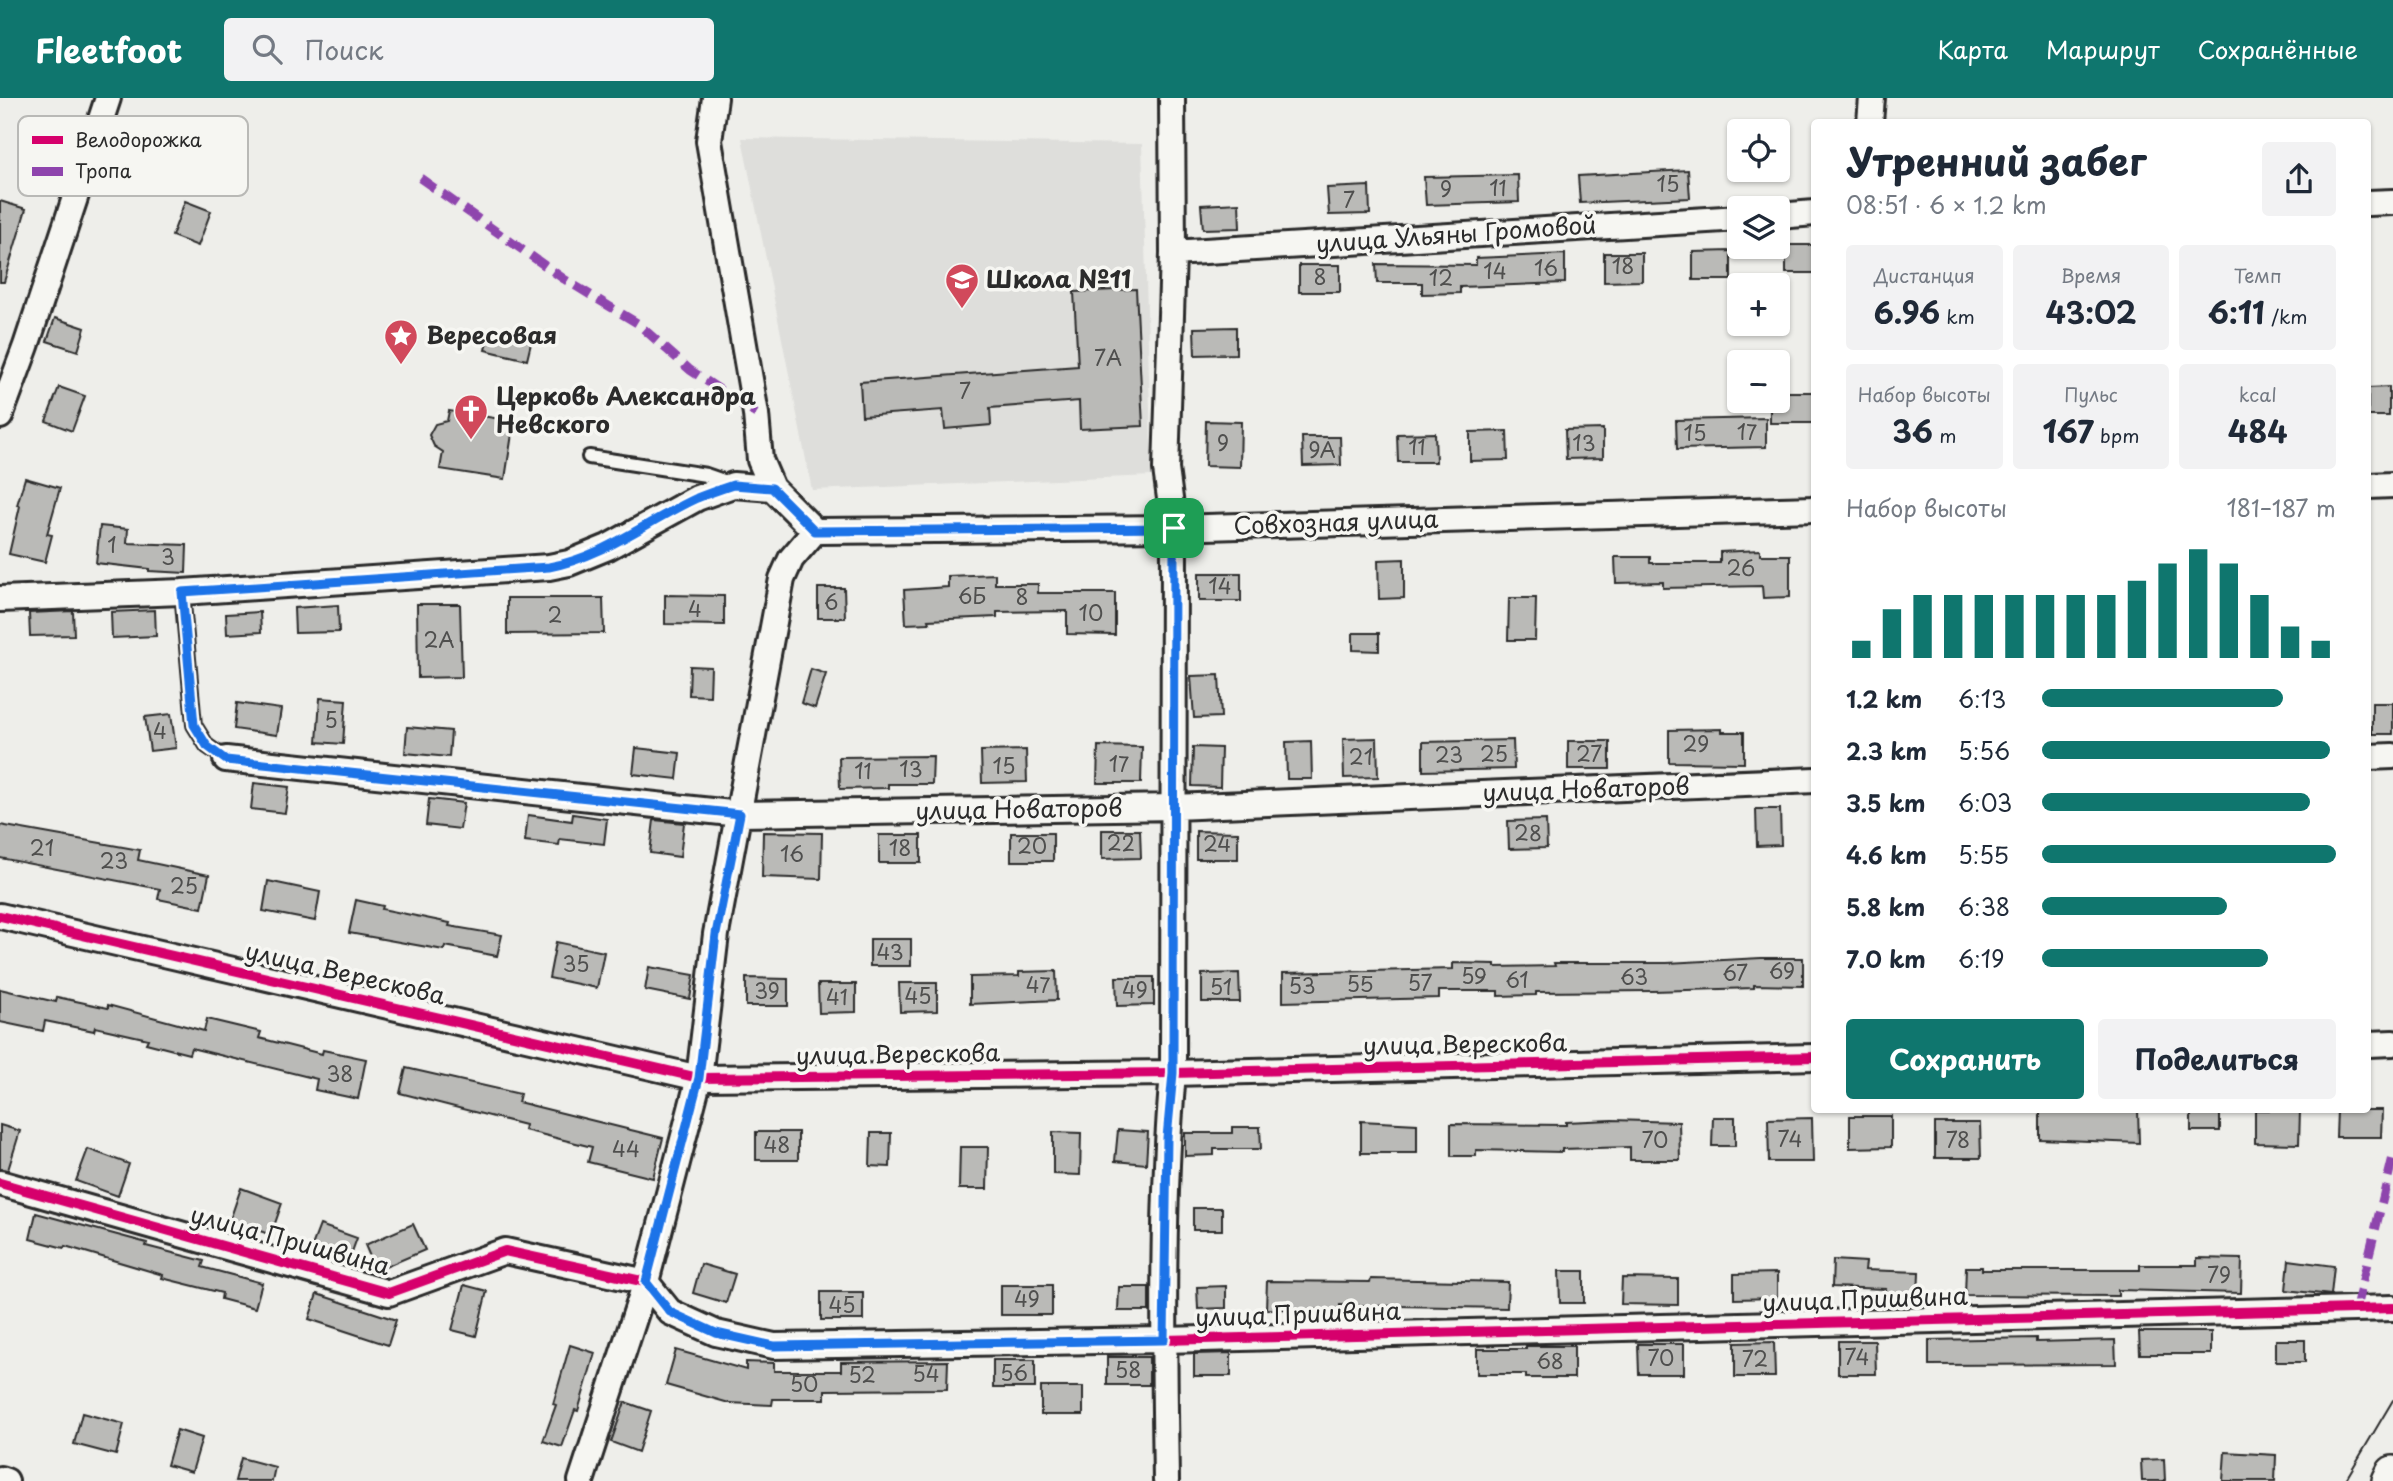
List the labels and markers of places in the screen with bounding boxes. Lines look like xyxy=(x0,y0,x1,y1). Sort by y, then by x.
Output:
place label: Школа №11 xyxy=(986,260,1131,296)
school or university icon: Школа №11 xyxy=(943,261,981,310)
place label: Вересовая xyxy=(426,316,557,352)
place icon: Вересовая xyxy=(382,317,420,366)
place label: Церковь Александра Невского xyxy=(496,377,757,441)
church icon: Церковь Александра Невского xyxy=(452,392,490,441)
pin xyxy=(1144,498,1204,558)

